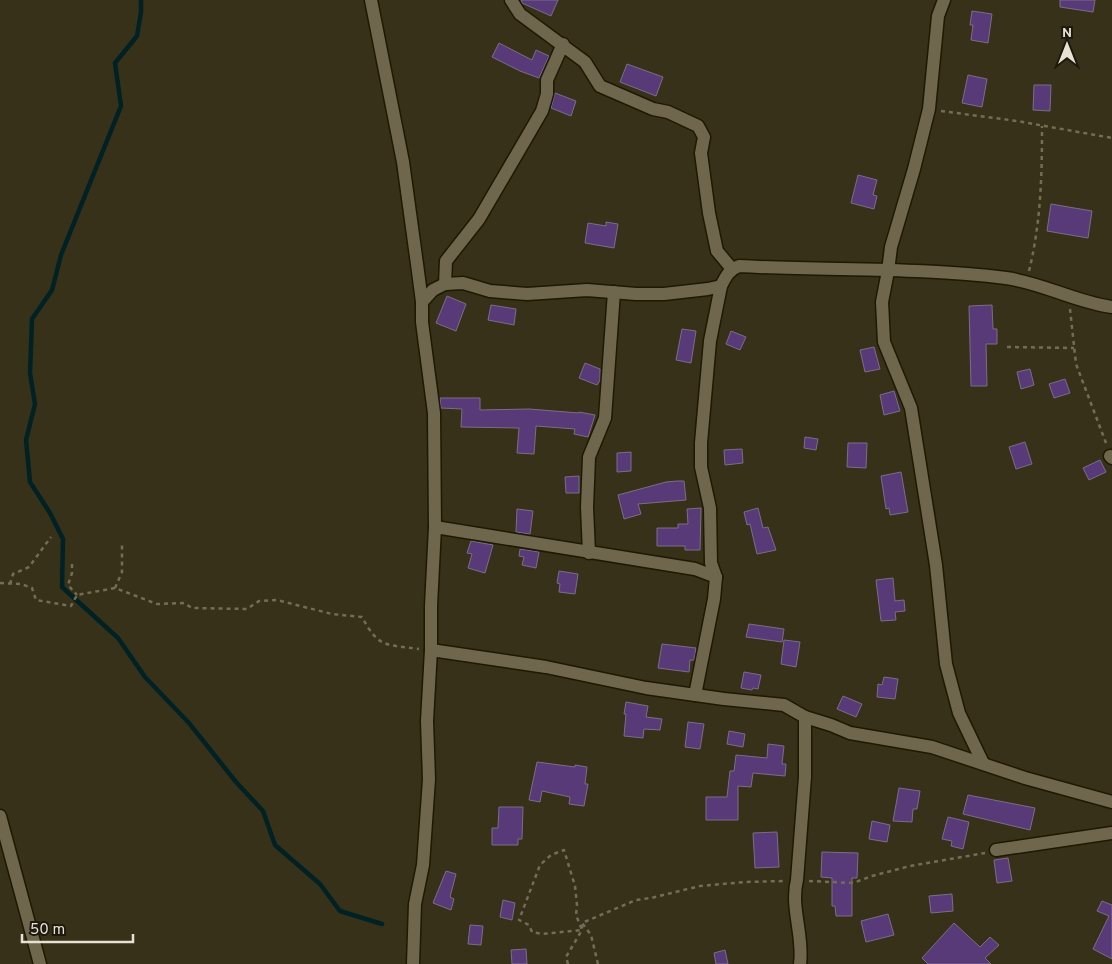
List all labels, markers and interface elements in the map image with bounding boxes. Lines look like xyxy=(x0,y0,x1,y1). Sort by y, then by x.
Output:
north arrow xyxy=(1042,20,1092,70)
text: N xyxy=(1062,25,1072,42)
scale bar xyxy=(22,912,134,944)
text: 50 m xyxy=(30,921,65,940)

